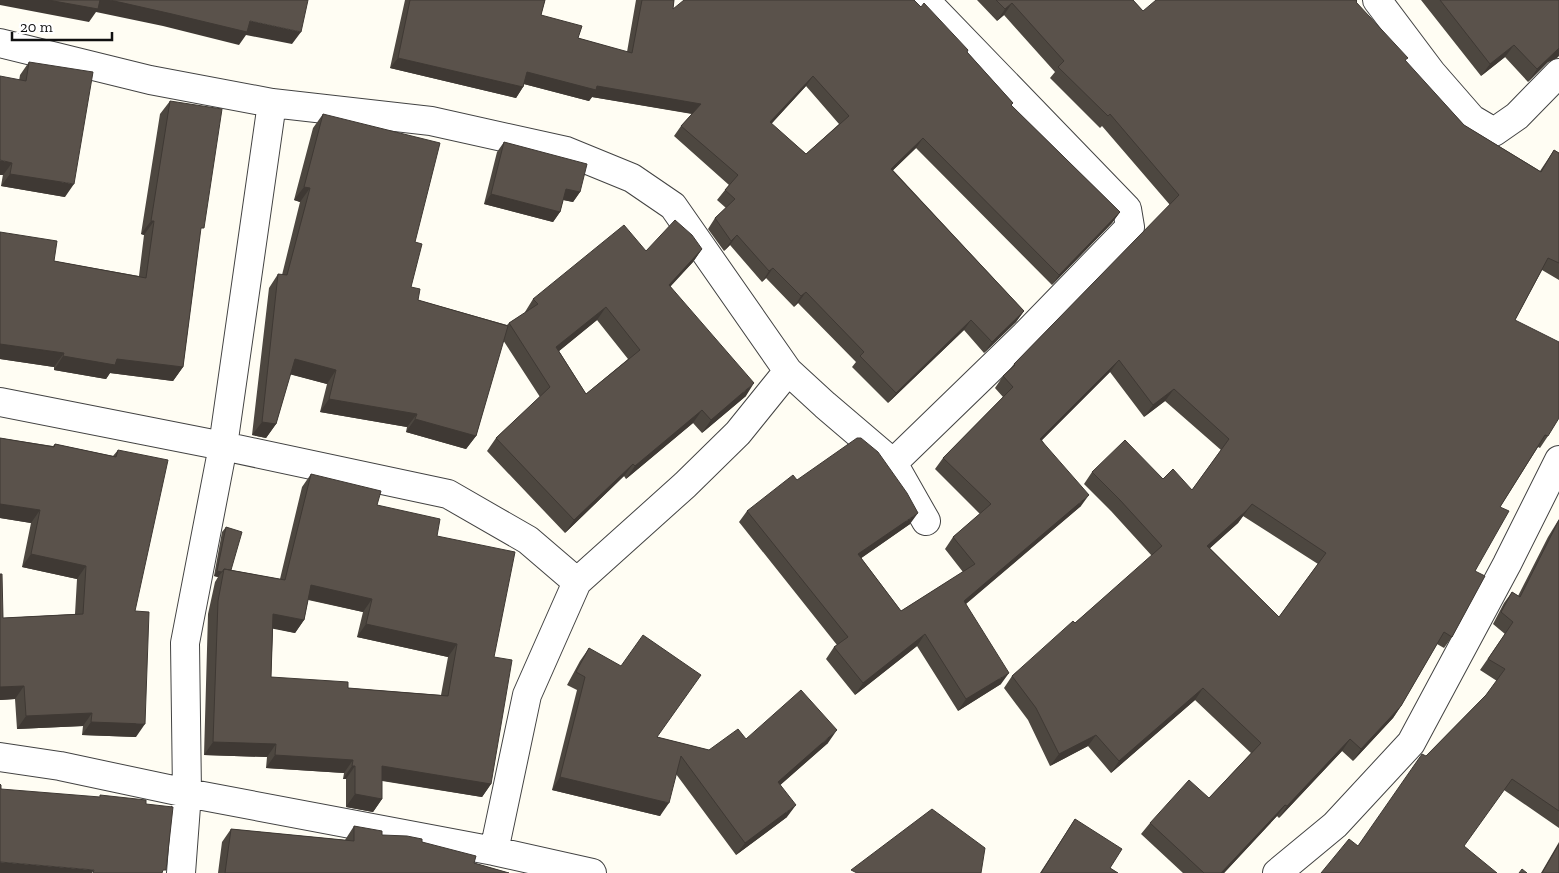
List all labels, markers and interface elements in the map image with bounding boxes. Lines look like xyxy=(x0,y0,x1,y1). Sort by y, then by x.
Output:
scale bar xyxy=(12,10,112,42)
text: 20 m xyxy=(20,18,53,36)

